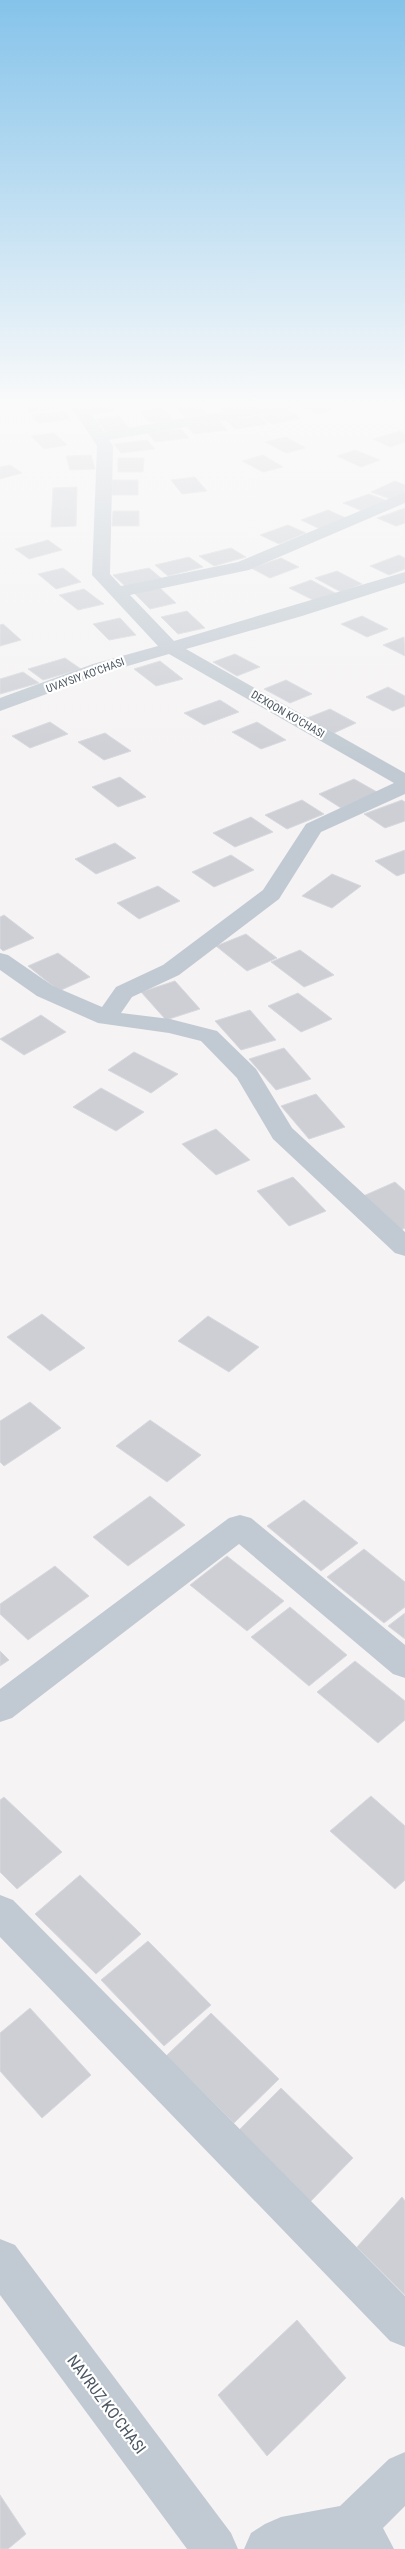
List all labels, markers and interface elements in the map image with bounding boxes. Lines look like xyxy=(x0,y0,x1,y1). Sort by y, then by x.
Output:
street label: UVAYSIY KO'CHASI xyxy=(44,655,126,696)
street label: DEXQON KO'CHASI xyxy=(249,688,327,741)
street label: NAVRUZ KO'CHASI xyxy=(63,2351,150,2457)

